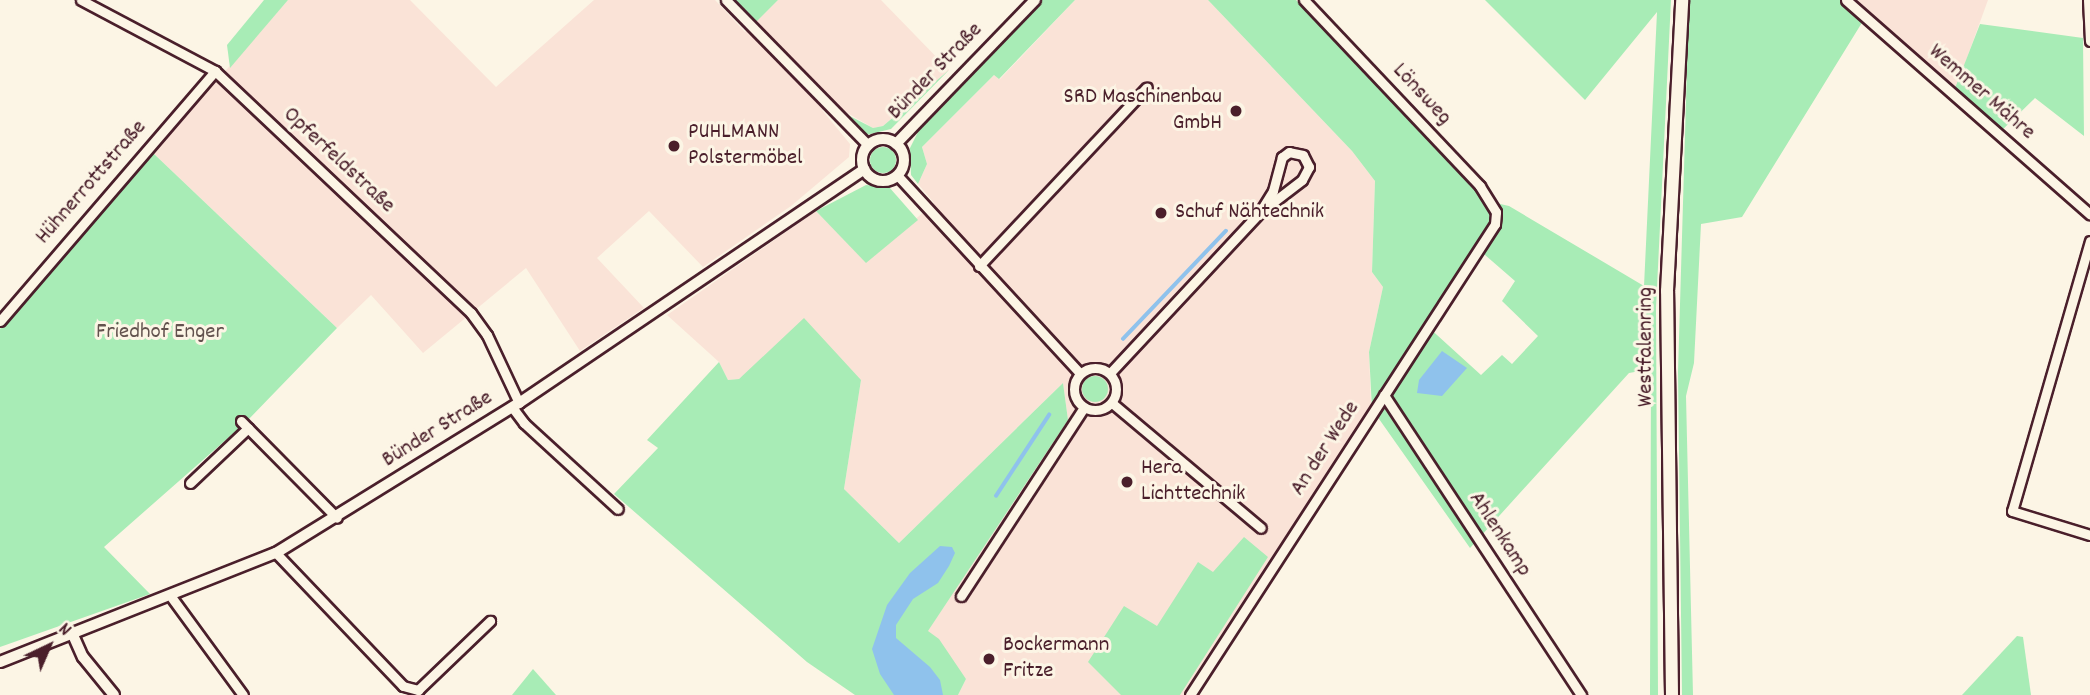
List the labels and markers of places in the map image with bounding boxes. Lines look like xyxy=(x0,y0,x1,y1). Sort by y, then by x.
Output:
place label: SRD Maschinenbau GmbH xyxy=(1064,84,1222,138)
marker: SRD Maschinenbau GmbH xyxy=(1228,103,1244,119)
place label: PUHLMANN Polstermöbel xyxy=(688,119,803,173)
marker: PUHLMANN Polstermöbel xyxy=(666,138,682,154)
place label: Schuf Nähtechnik xyxy=(1175,199,1324,227)
marker: Schuf Nähtechnik xyxy=(1153,205,1169,221)
place label: Hera Lichttechnik xyxy=(1141,455,1246,509)
marker: Hera Lichttechnik xyxy=(1119,474,1135,490)
place label: Bockermann Fritze xyxy=(1003,632,1109,686)
marker: Bockermann Fritze xyxy=(981,651,997,667)

